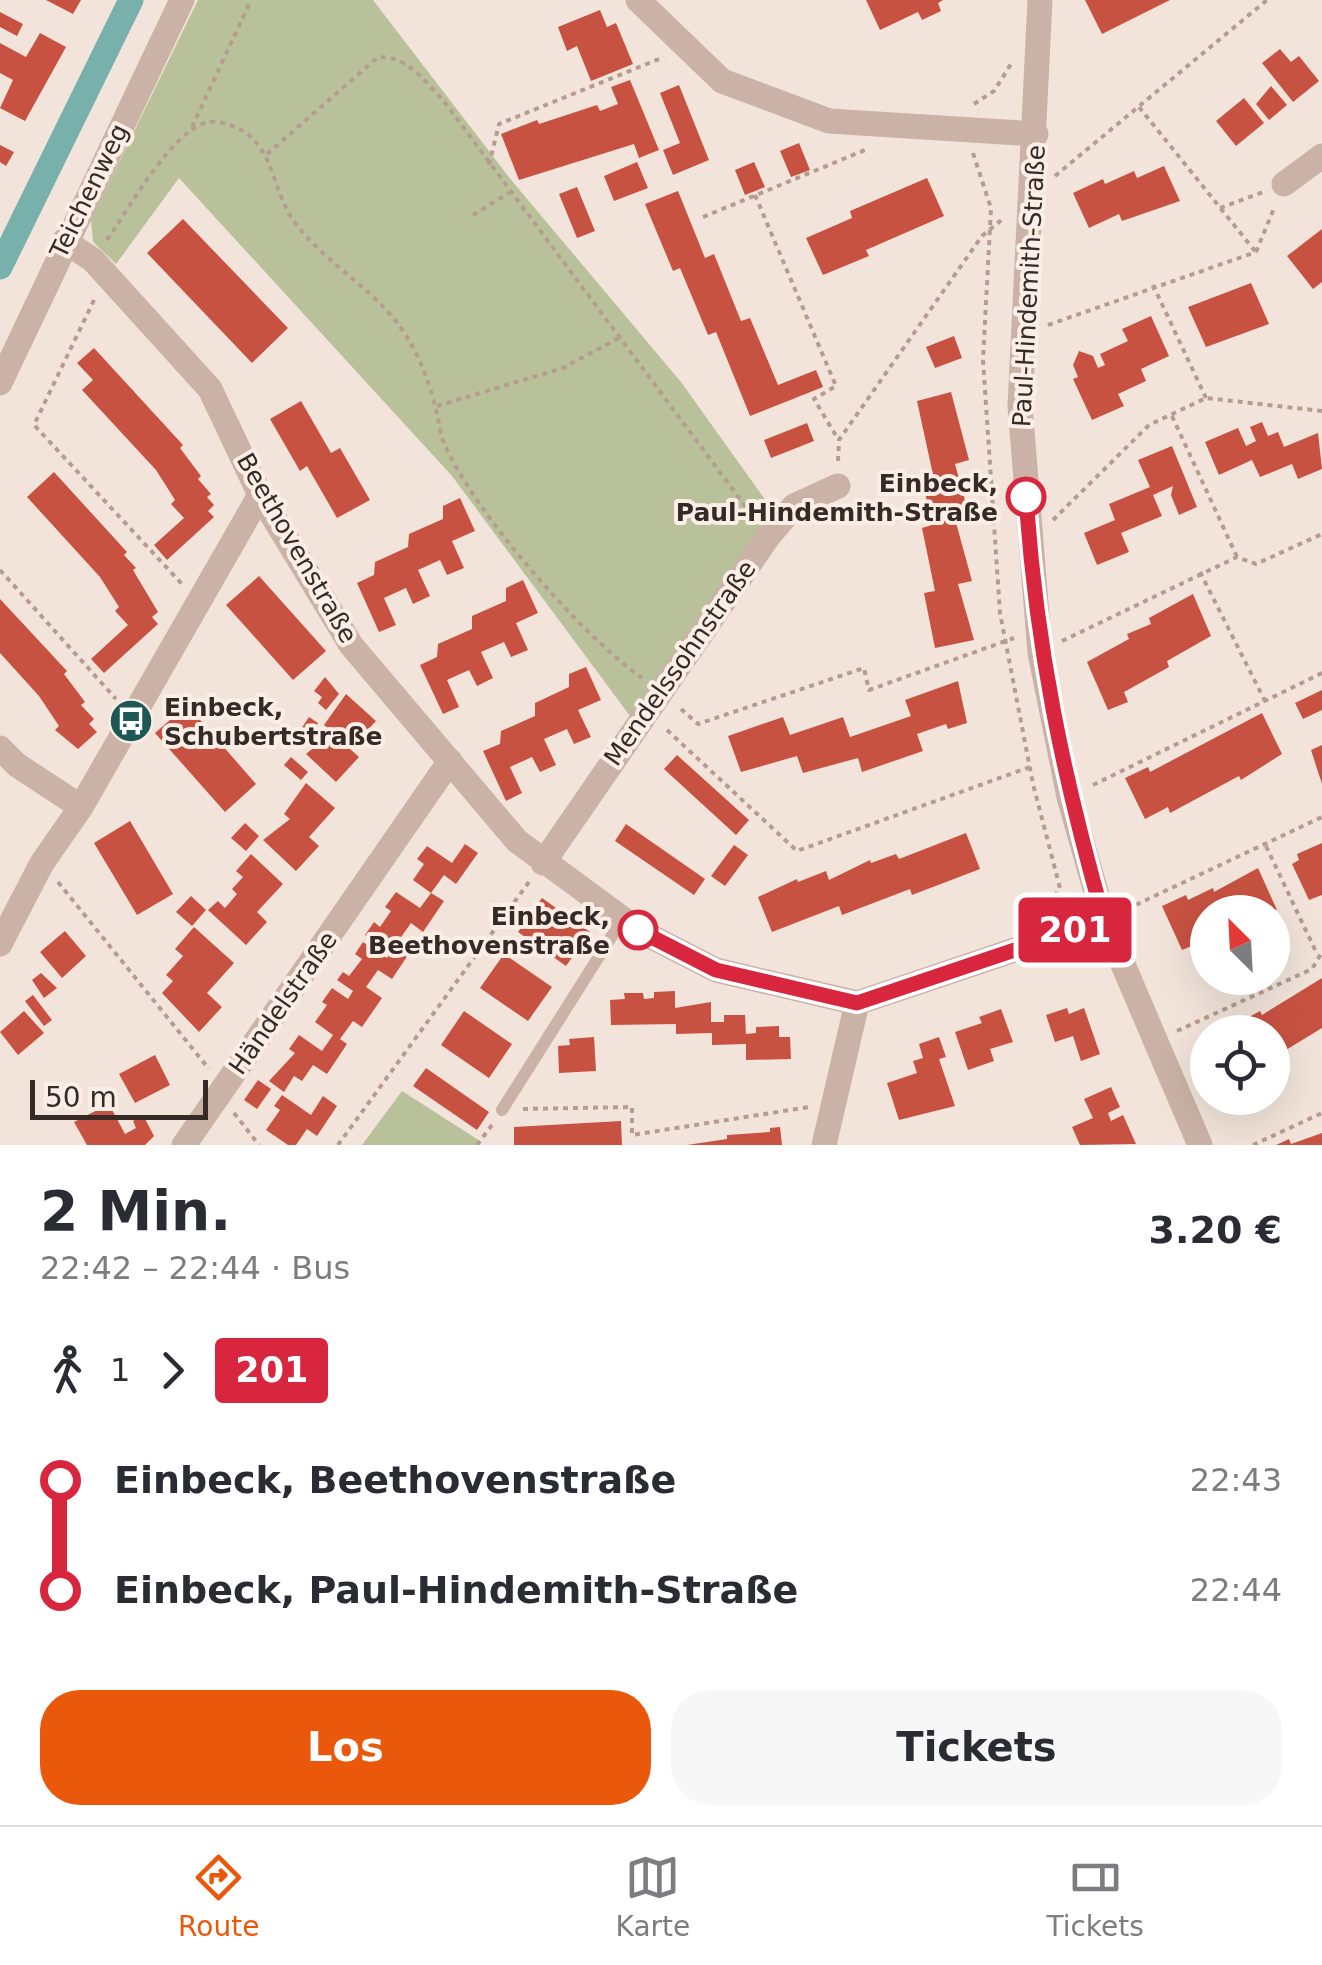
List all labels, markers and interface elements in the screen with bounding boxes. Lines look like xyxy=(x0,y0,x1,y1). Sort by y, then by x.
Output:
street label: Teichenweg xyxy=(44,119,134,264)
street label: Paul-Hindemith-Straße xyxy=(1007,144,1051,428)
street label: Beethovenstraße xyxy=(231,448,363,648)
place label: Einbeck, Paul-Hindemith-Straße xyxy=(676,469,998,527)
marker: Einbeck, Paul-Hindemith-Straße xyxy=(1007,478,1045,516)
street label: Mendelssohnstraße xyxy=(598,555,762,771)
place label: Einbeck, Schubertstraße xyxy=(164,693,383,751)
bus stop icon: Einbeck, Schubertstraße xyxy=(108,698,154,744)
north arrow xyxy=(1190,895,1290,995)
map controls xyxy=(1190,895,1290,1115)
line badge: 201 xyxy=(1018,898,1132,962)
place label: Einbeck, Beethovenstraße xyxy=(368,902,610,960)
text: 201 xyxy=(1038,910,1112,950)
marker: Einbeck, Beethovenstraße xyxy=(619,911,657,949)
street label: Händelstraße xyxy=(223,926,343,1080)
button: locate xyxy=(1190,1015,1290,1115)
scale bar xyxy=(30,1075,208,1120)
text: 50 m xyxy=(45,1081,117,1114)
text: 2 Min. xyxy=(40,1179,231,1243)
text: 3.20 € xyxy=(1149,1208,1282,1252)
text: 22:42 – 22:44 · Bus xyxy=(40,1249,350,1287)
icon: walk xyxy=(40,1343,95,1398)
icon: forward xyxy=(145,1343,200,1398)
text: 201 xyxy=(235,1350,308,1390)
text: 1 xyxy=(110,1351,130,1389)
text: Einbeck, Beethovenstraße xyxy=(114,1458,676,1502)
text: 22:43 xyxy=(1190,1461,1282,1499)
text: Einbeck, Paul-Hindemith-Straße xyxy=(114,1568,798,1612)
text: 22:44 xyxy=(1190,1571,1282,1609)
button: Los xyxy=(40,1690,651,1805)
button: Tickets xyxy=(671,1690,1282,1805)
tab: Route xyxy=(178,1850,259,1943)
tab: Karte xyxy=(616,1850,690,1943)
tab: Tickets xyxy=(1046,1850,1144,1943)

